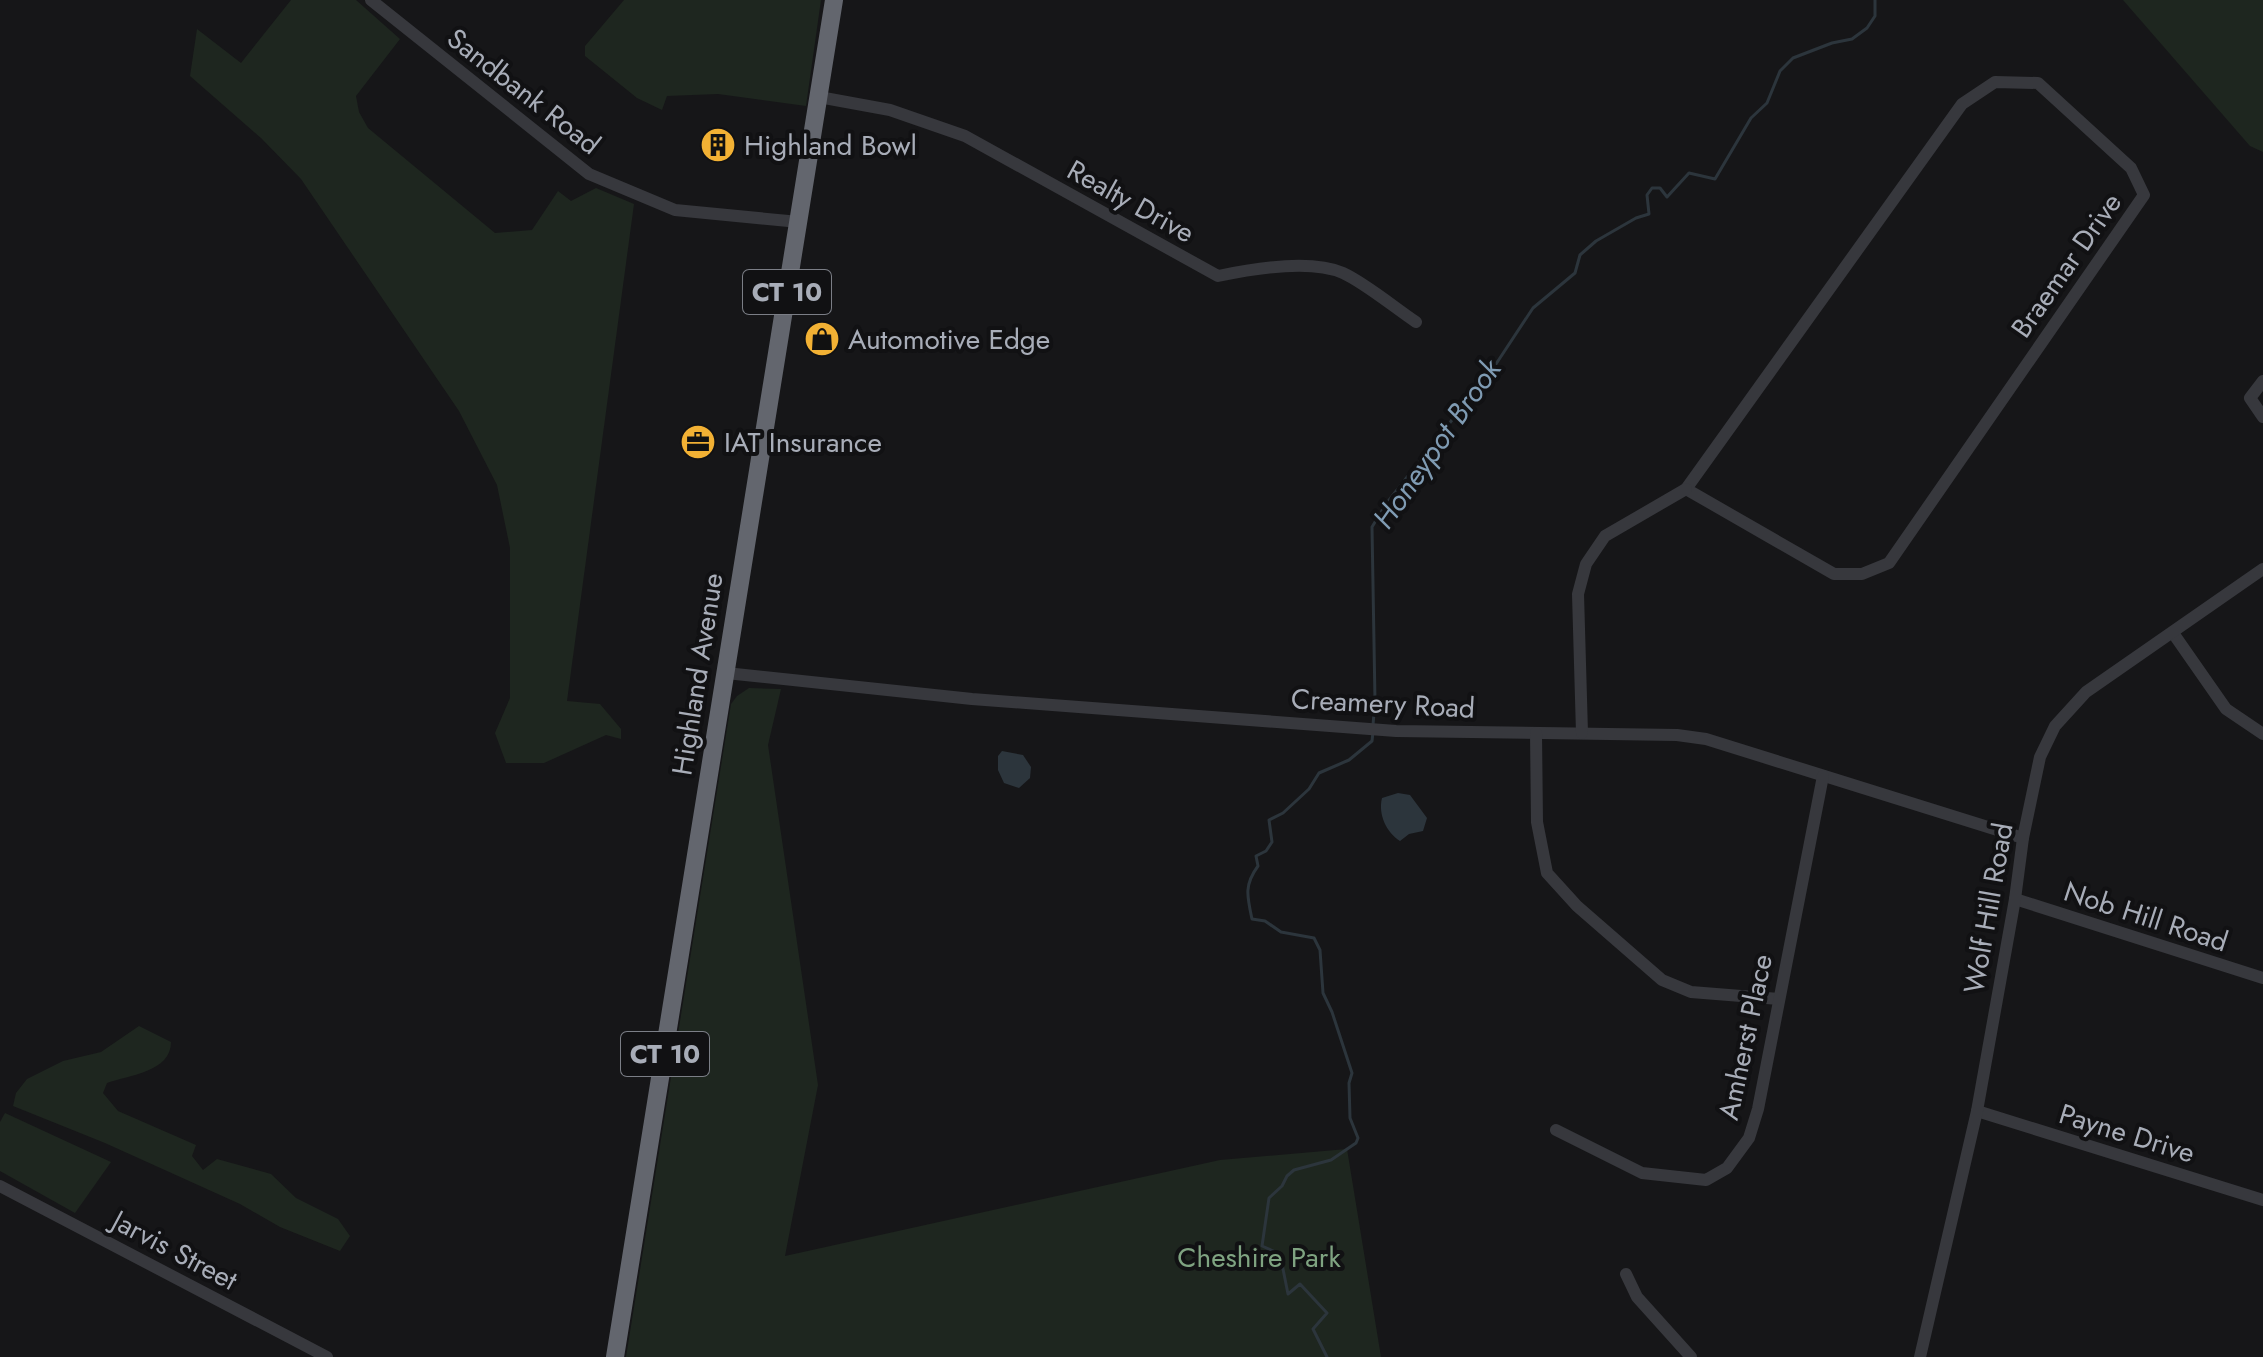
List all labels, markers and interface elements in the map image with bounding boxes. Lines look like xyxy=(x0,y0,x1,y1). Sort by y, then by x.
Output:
street label: Sandbank Road xyxy=(438,18,609,164)
place label: Highland Bowl xyxy=(744,125,917,166)
building icon: Highland Bowl xyxy=(699,126,737,164)
street label: Realty Drive xyxy=(1060,150,1202,253)
street label: Braemar Drive xyxy=(2001,184,2132,346)
road number: CT 10 xyxy=(743,270,831,314)
place label: Automotive Edge xyxy=(848,319,1050,360)
shop icon: Automotive Edge xyxy=(803,320,841,358)
water label: Honeypot Brook xyxy=(1362,349,1512,537)
place label: IAT Insurance xyxy=(724,422,882,463)
office icon: IAT Insurance xyxy=(679,423,717,461)
street label: Highland Avenue xyxy=(661,570,734,778)
street label: Creamery Road xyxy=(1290,678,1476,729)
street label: Wolf Hill Road xyxy=(1953,820,2024,997)
street label: Nob Hill Road xyxy=(2059,871,2233,962)
street label: Amherst Place xyxy=(1708,950,1783,1124)
road number: CT 10 xyxy=(621,1032,709,1076)
street label: Payne Drive xyxy=(2054,1093,2200,1174)
street label: Jarvis Street xyxy=(101,1198,245,1301)
park label: Cheshire Park xyxy=(1177,1237,1341,1278)

